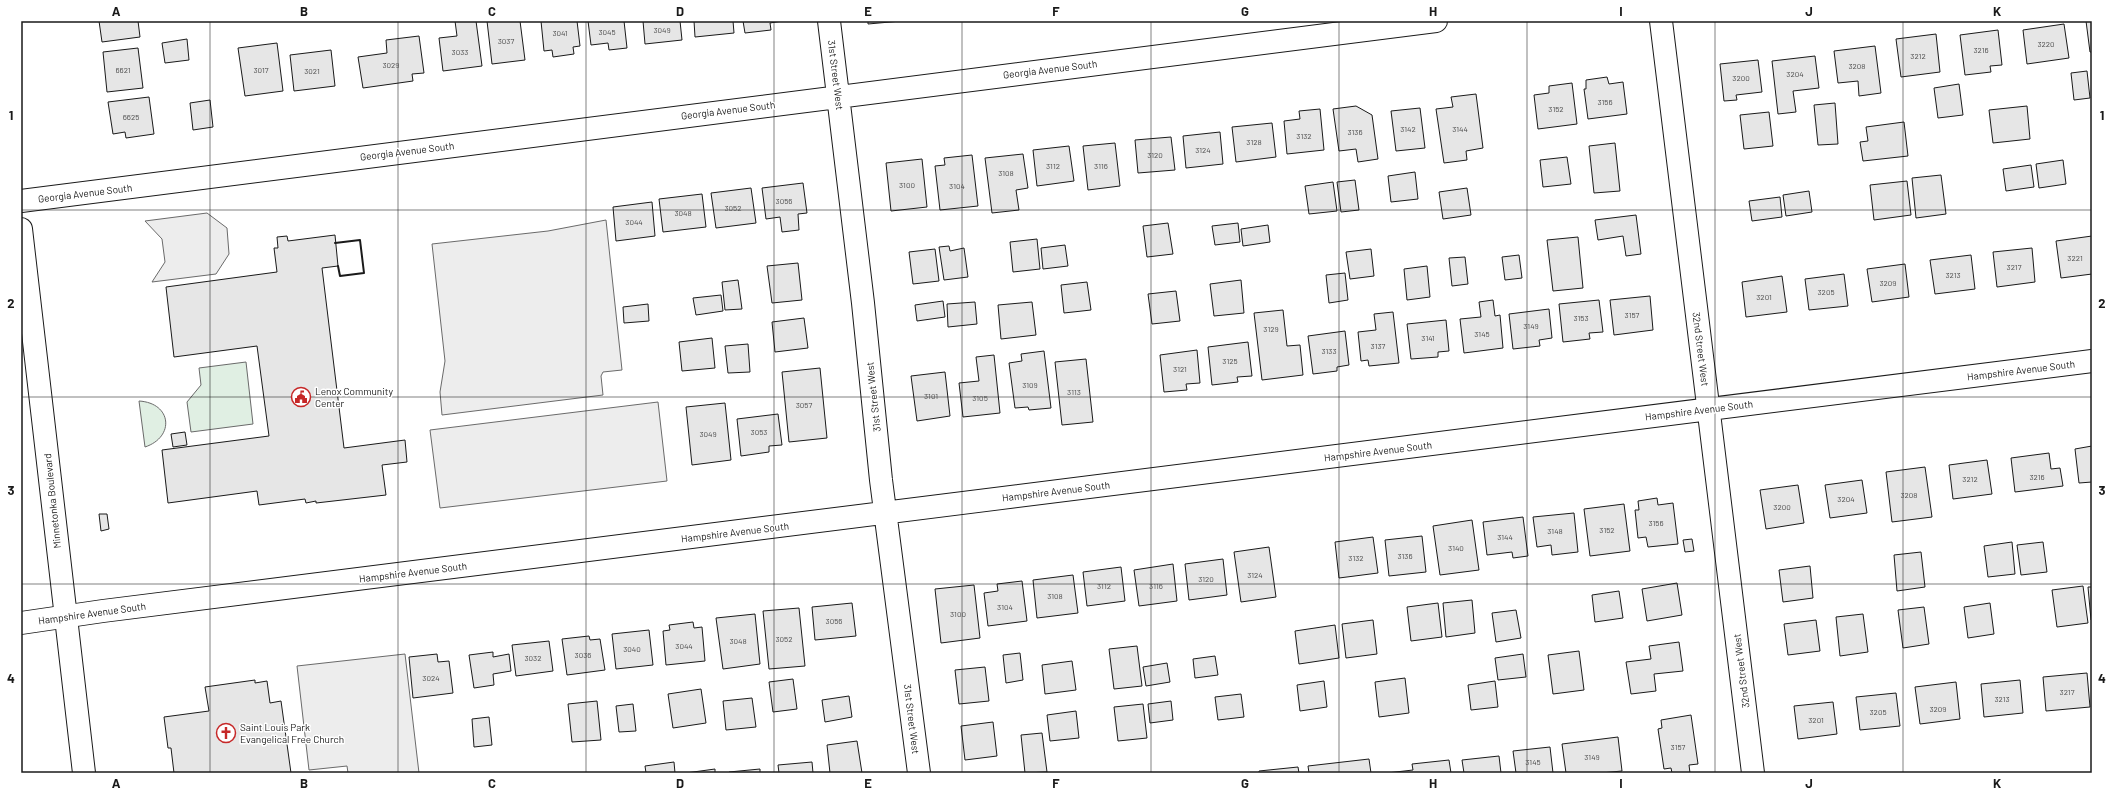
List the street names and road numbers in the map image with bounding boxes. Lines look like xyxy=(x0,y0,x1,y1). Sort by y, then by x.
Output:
street label: 31st Street West xyxy=(826,39,846,111)
street label: Georgia Avenue South xyxy=(1002,57,1098,81)
street label: Georgia Avenue South xyxy=(680,98,776,122)
street label: Georgia Avenue South xyxy=(359,139,455,163)
street label: Georgia Avenue South xyxy=(37,181,133,205)
street label: 32nd Street West xyxy=(1691,311,1712,387)
street label: Hampshire Avenue South xyxy=(1966,357,2076,383)
street label: 31st Street West xyxy=(863,361,883,433)
street label: Hampshire Avenue South xyxy=(1644,397,1754,423)
street label: Hampshire Avenue South xyxy=(1323,438,1433,464)
street label: Minnetonka Boulevard xyxy=(41,453,63,549)
street label: Hampshire Avenue South xyxy=(1001,478,1111,504)
street label: Hampshire Avenue South xyxy=(680,519,790,545)
street label: Hampshire Avenue South xyxy=(358,559,468,585)
street label: Hampshire Avenue South xyxy=(37,600,147,626)
street label: 32nd Street West xyxy=(1730,633,1751,709)
street label: 31st Street West xyxy=(902,683,922,755)

